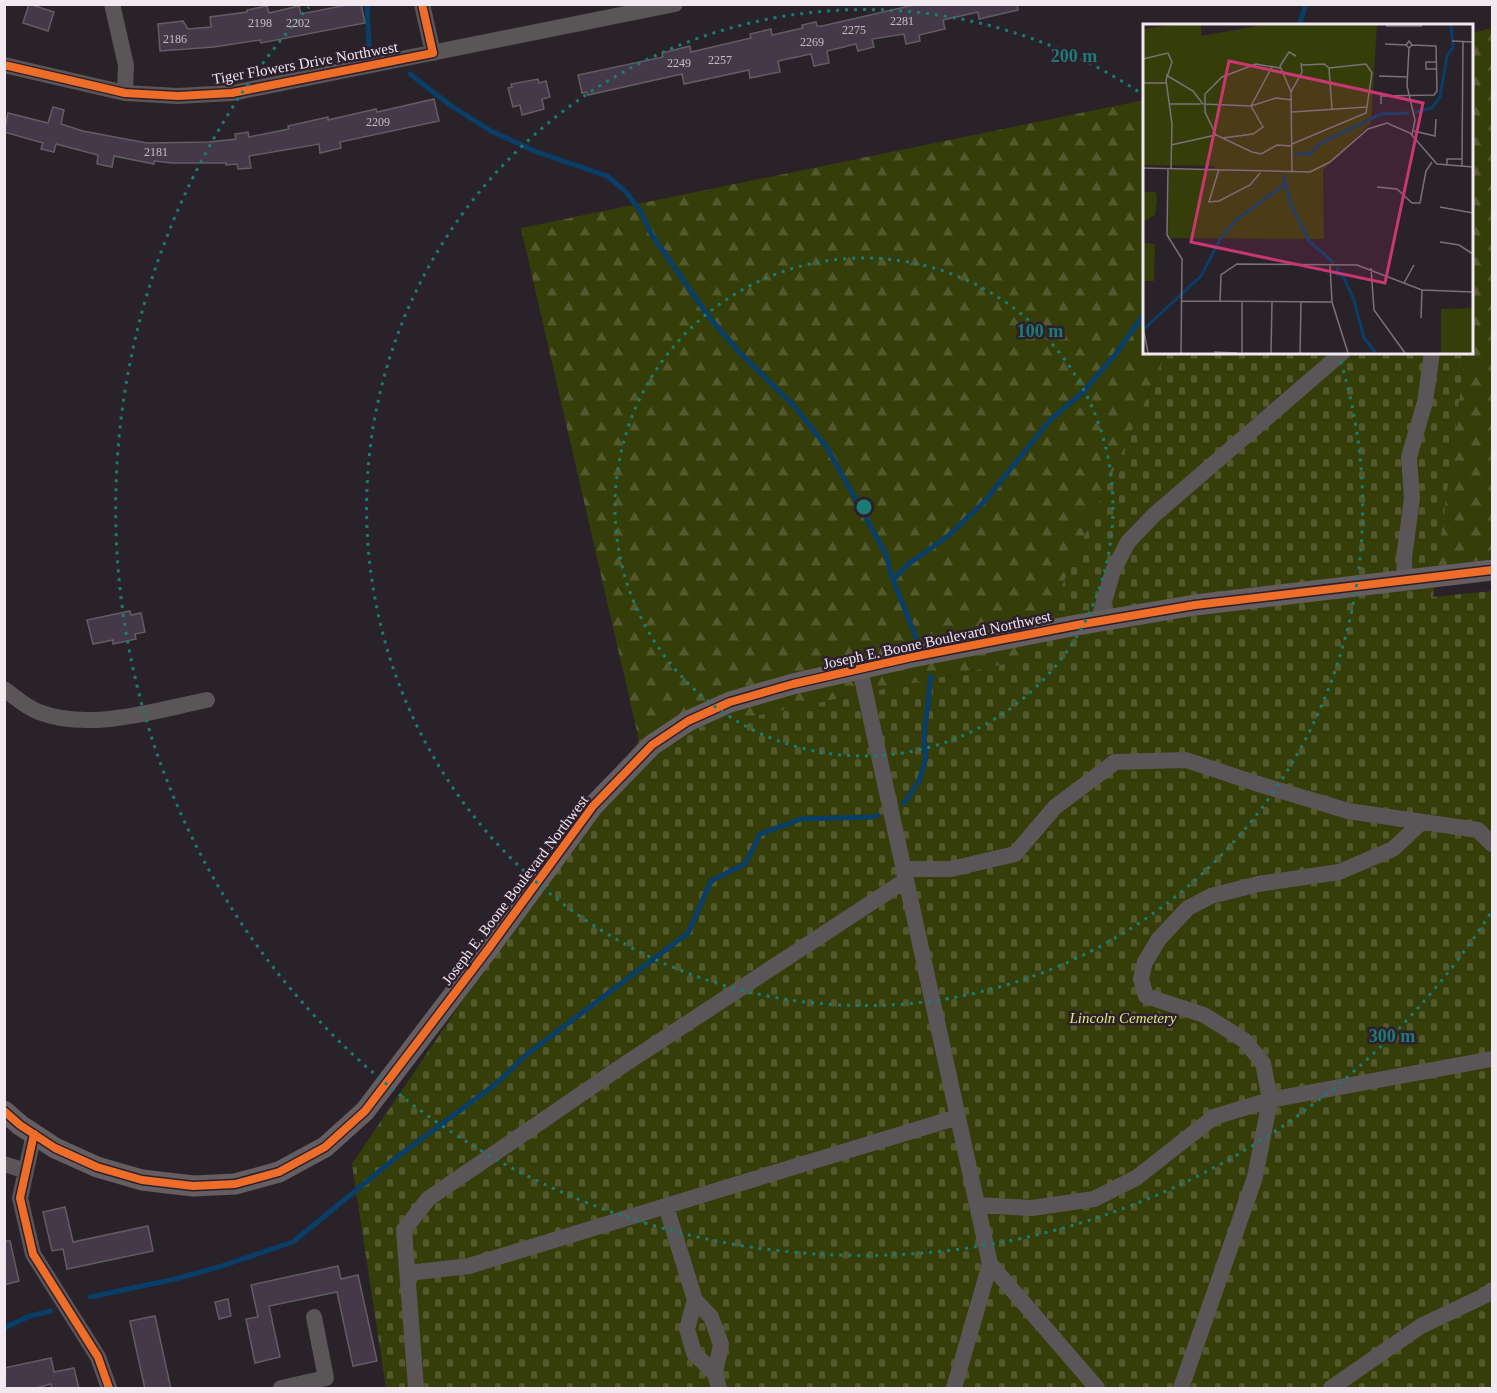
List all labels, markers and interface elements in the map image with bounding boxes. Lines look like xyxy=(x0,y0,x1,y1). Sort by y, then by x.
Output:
house number: 2281 xyxy=(890,14,914,28)
house number: 2198 xyxy=(248,16,272,30)
house number: 2202 xyxy=(286,16,310,30)
house number: 2275 xyxy=(842,23,866,37)
inset map xyxy=(1143,24,1473,354)
house number: 2186 xyxy=(163,32,187,46)
house number: 2269 xyxy=(800,35,824,49)
street label: Tiger Flowers Drive Northwest xyxy=(211,39,400,87)
text: 200 m xyxy=(1051,46,1097,66)
house number: 2257 xyxy=(708,53,732,67)
house number: 2249 xyxy=(667,56,691,70)
house number: 2209 xyxy=(366,115,390,129)
house number: 2181 xyxy=(144,145,168,159)
text: 100 m xyxy=(1017,321,1063,341)
centre of rings xyxy=(854,497,874,517)
street label: Joseph E. Boone Boulevard Northwest xyxy=(821,608,1053,672)
street label: Joseph E. Boone Boulevard Northwest xyxy=(439,792,592,988)
park label: Lincoln Cemetery xyxy=(1068,1010,1177,1026)
text: 300 m xyxy=(1369,1026,1415,1046)

